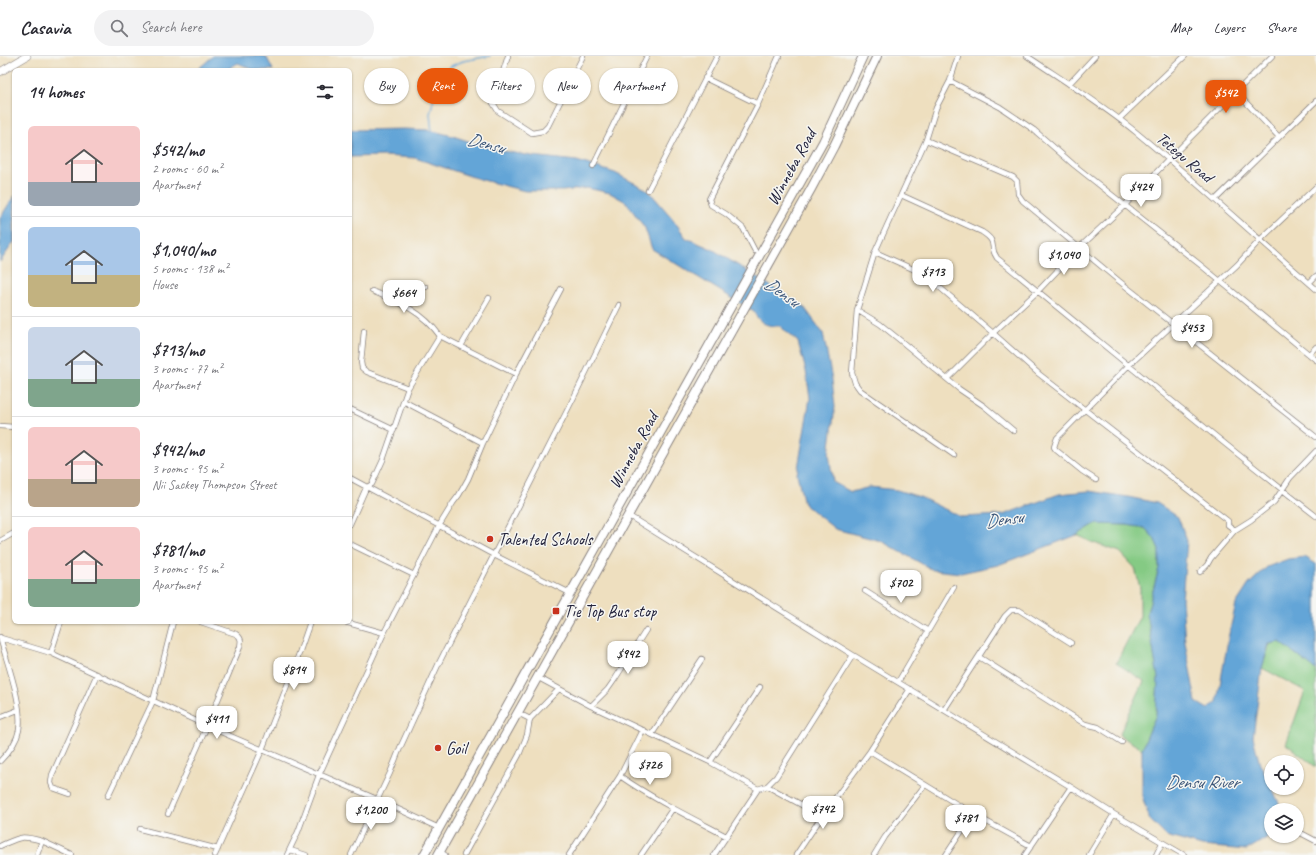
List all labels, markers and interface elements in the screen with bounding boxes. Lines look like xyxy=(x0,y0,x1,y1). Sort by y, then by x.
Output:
search box xyxy=(94,10,374,46)
text: Casavia xyxy=(20,16,70,40)
icon: search xyxy=(108,17,130,39)
text: Search here xyxy=(140,18,202,37)
text: Map xyxy=(1170,19,1192,36)
text: Layers xyxy=(1214,19,1245,36)
text: Share xyxy=(1267,19,1296,36)
chip: Buy xyxy=(364,68,409,104)
chip: Rent xyxy=(417,68,468,104)
chip: Filters xyxy=(476,68,535,104)
chip: New xyxy=(543,68,591,104)
chip: Apartment xyxy=(599,68,678,104)
pin: $542 xyxy=(1202,80,1250,114)
icon: filters xyxy=(314,81,336,103)
text: 14 homes xyxy=(28,82,84,103)
text: $542 xyxy=(1214,85,1238,101)
street label: Winneba Road xyxy=(762,124,822,209)
water label: Densu xyxy=(465,128,510,159)
street label: Tetegu Road xyxy=(1152,128,1219,189)
text: $542/mo xyxy=(152,140,204,161)
icon: home xyxy=(60,142,108,190)
text: 2 rooms · 60 m² xyxy=(152,161,222,177)
pin: $424 xyxy=(1117,174,1165,208)
text: Apartment xyxy=(152,177,200,193)
text: $424 xyxy=(1129,179,1153,195)
text: $1,040/mo xyxy=(152,240,215,261)
pin: $1,040 xyxy=(1031,242,1097,276)
icon: home xyxy=(60,243,108,291)
text: $1,040 xyxy=(1048,247,1080,263)
pin: $713 xyxy=(909,259,957,293)
text: 5 rooms · 138 m² xyxy=(152,261,228,277)
text: $713 xyxy=(921,264,945,280)
water label: Densu xyxy=(760,272,806,314)
text: House xyxy=(152,277,177,293)
pin: $664 xyxy=(380,280,428,314)
text: $664 xyxy=(392,285,416,301)
pin: $453 xyxy=(1168,315,1216,349)
text: $453 xyxy=(1180,320,1204,336)
text: $713/mo xyxy=(152,340,204,361)
icon: home xyxy=(60,343,108,391)
text: 3 rooms · 77 m² xyxy=(152,361,222,377)
text: Apartment xyxy=(152,377,200,393)
street label: Winneba Road xyxy=(604,407,664,492)
text: $942/mo xyxy=(152,440,204,461)
icon: home xyxy=(60,443,108,491)
text: 3 rooms · 95 m² xyxy=(152,461,222,477)
text: Nii Sackey Thompson Street xyxy=(152,477,277,493)
water label: Densu xyxy=(984,505,1027,532)
place label: Talented Schools xyxy=(498,529,594,550)
marker: Talented Schools xyxy=(485,534,495,544)
text: $781/mo xyxy=(152,540,204,561)
icon: home xyxy=(60,543,108,591)
text: 3 rooms · 95 m² xyxy=(152,561,222,577)
pin: $702 xyxy=(877,570,925,604)
text: $702 xyxy=(889,575,913,591)
text: Apartment xyxy=(152,577,200,593)
place label: Tie Top Bus stop xyxy=(564,601,658,622)
marker: Tie Top Bus stop xyxy=(551,606,561,616)
pin: $942 xyxy=(604,641,652,675)
text: $942 xyxy=(616,646,640,662)
pin: $814 xyxy=(270,657,318,691)
text: $814 xyxy=(282,662,306,678)
pin: $411 xyxy=(193,706,241,740)
text: $411 xyxy=(205,711,229,727)
place label: Goil xyxy=(446,738,469,759)
marker: Goil xyxy=(433,743,443,753)
pin: $726 xyxy=(626,752,674,786)
map controls xyxy=(1264,755,1304,843)
button: locate xyxy=(1264,755,1304,795)
text: $726 xyxy=(638,757,662,773)
water label: Densu River xyxy=(1166,771,1242,793)
pin: $742 xyxy=(799,796,847,830)
pin: $1,200 xyxy=(338,797,404,831)
text: $742 xyxy=(811,801,835,817)
text: $1,200 xyxy=(355,802,387,818)
button: layers xyxy=(1264,803,1304,843)
pin: $781 xyxy=(942,805,990,839)
text: $781 xyxy=(954,810,978,826)

